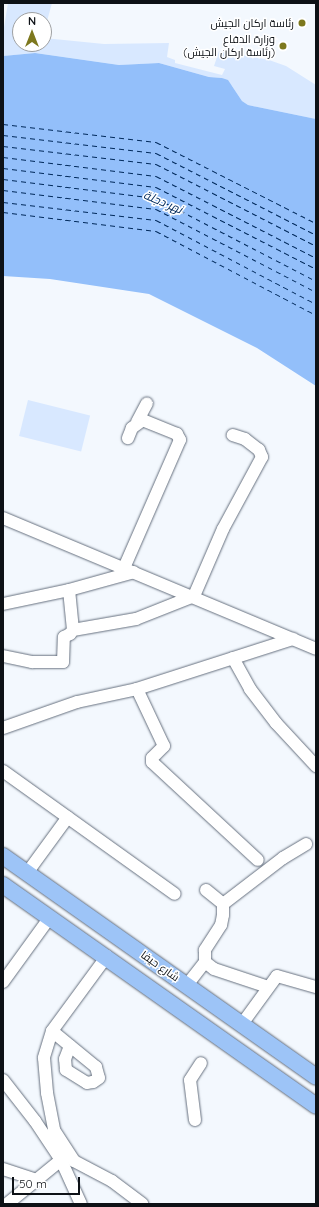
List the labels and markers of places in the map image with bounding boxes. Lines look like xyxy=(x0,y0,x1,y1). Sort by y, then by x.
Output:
place label: رئاسة اركان الجيش xyxy=(211,16,294,30)
marker: رئاسة اركان الجيش xyxy=(297,18,307,28)
place label: وزارة الدفاع (رئاسة اركان الجيش) xyxy=(183,33,275,59)
marker: وزارة الدفاع (رئاسة اركان الجيش) xyxy=(278,41,288,51)

